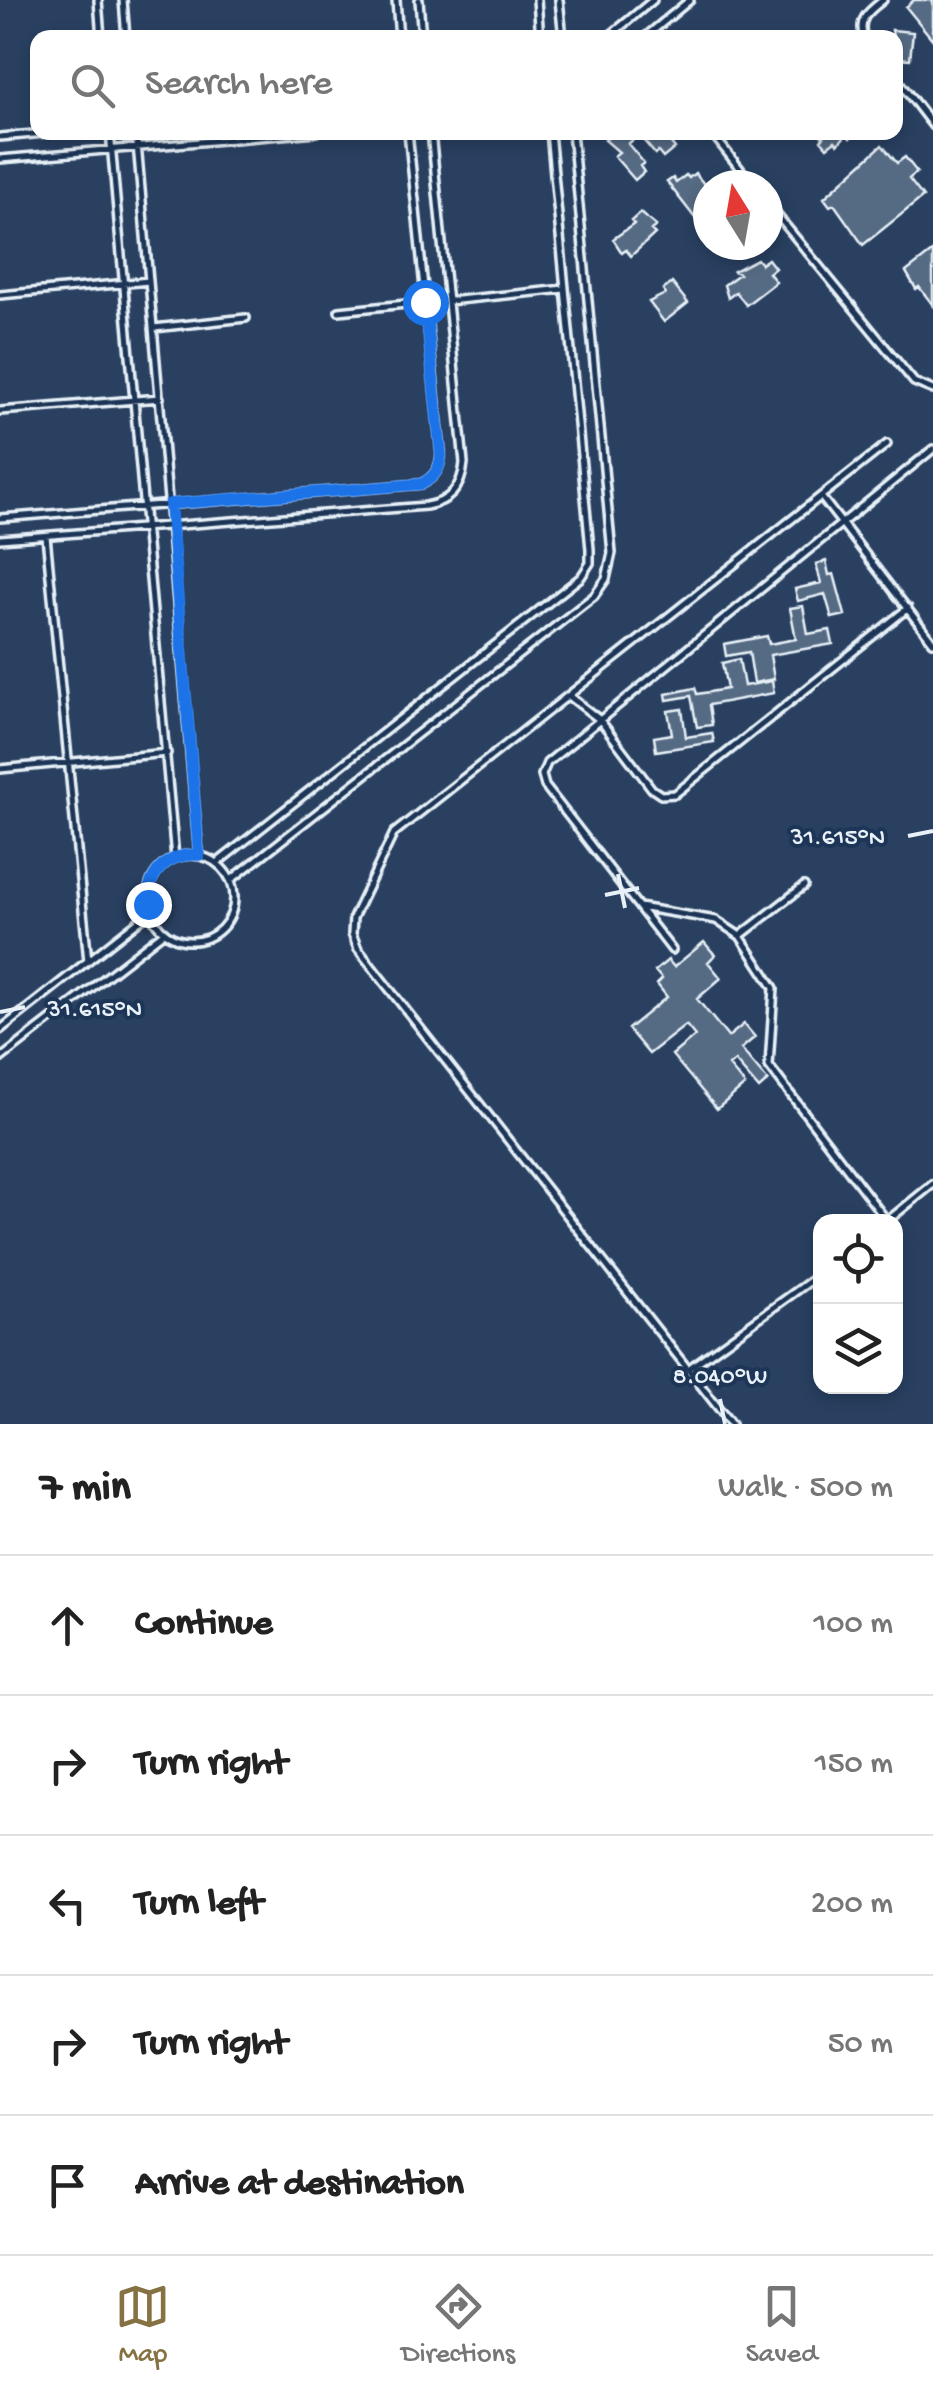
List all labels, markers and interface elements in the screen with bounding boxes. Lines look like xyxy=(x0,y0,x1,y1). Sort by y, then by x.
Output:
search box xyxy=(30,30,903,140)
icon: search xyxy=(65,58,120,113)
text: Search here xyxy=(145,63,332,107)
north arrow xyxy=(693,170,783,260)
route start xyxy=(403,280,449,326)
text: 31.615°N xyxy=(790,825,885,854)
route end xyxy=(126,882,172,928)
text: 31.615°N xyxy=(47,997,142,1026)
map controls xyxy=(813,1214,903,1394)
button: locate xyxy=(813,1214,903,1304)
button: layers xyxy=(813,1304,903,1394)
text: 8.040°W xyxy=(673,1364,767,1393)
text: 7 min xyxy=(40,1465,131,1514)
text: Walk · 500 m xyxy=(718,1470,893,1508)
icon: ahead xyxy=(40,1598,95,1653)
text: Continue xyxy=(135,1603,273,1647)
text: 100 m xyxy=(813,1606,893,1644)
icon: right xyxy=(40,1738,95,1793)
text: Turn right xyxy=(135,1743,287,1787)
text: 150 m xyxy=(815,1746,893,1784)
icon: left xyxy=(40,1878,95,1933)
text: Turn left xyxy=(135,1883,263,1927)
text: 200 m xyxy=(811,1886,893,1924)
icon: right xyxy=(40,2018,95,2073)
text: Turn right xyxy=(135,2023,287,2067)
text: 50 m xyxy=(828,2026,893,2064)
icon: arrive xyxy=(40,2158,95,2213)
text: Arrive at destination xyxy=(135,2163,464,2207)
tab: Map xyxy=(115,2279,170,2372)
tab: Directions xyxy=(401,2279,515,2372)
tab: Saved xyxy=(746,2279,818,2372)

